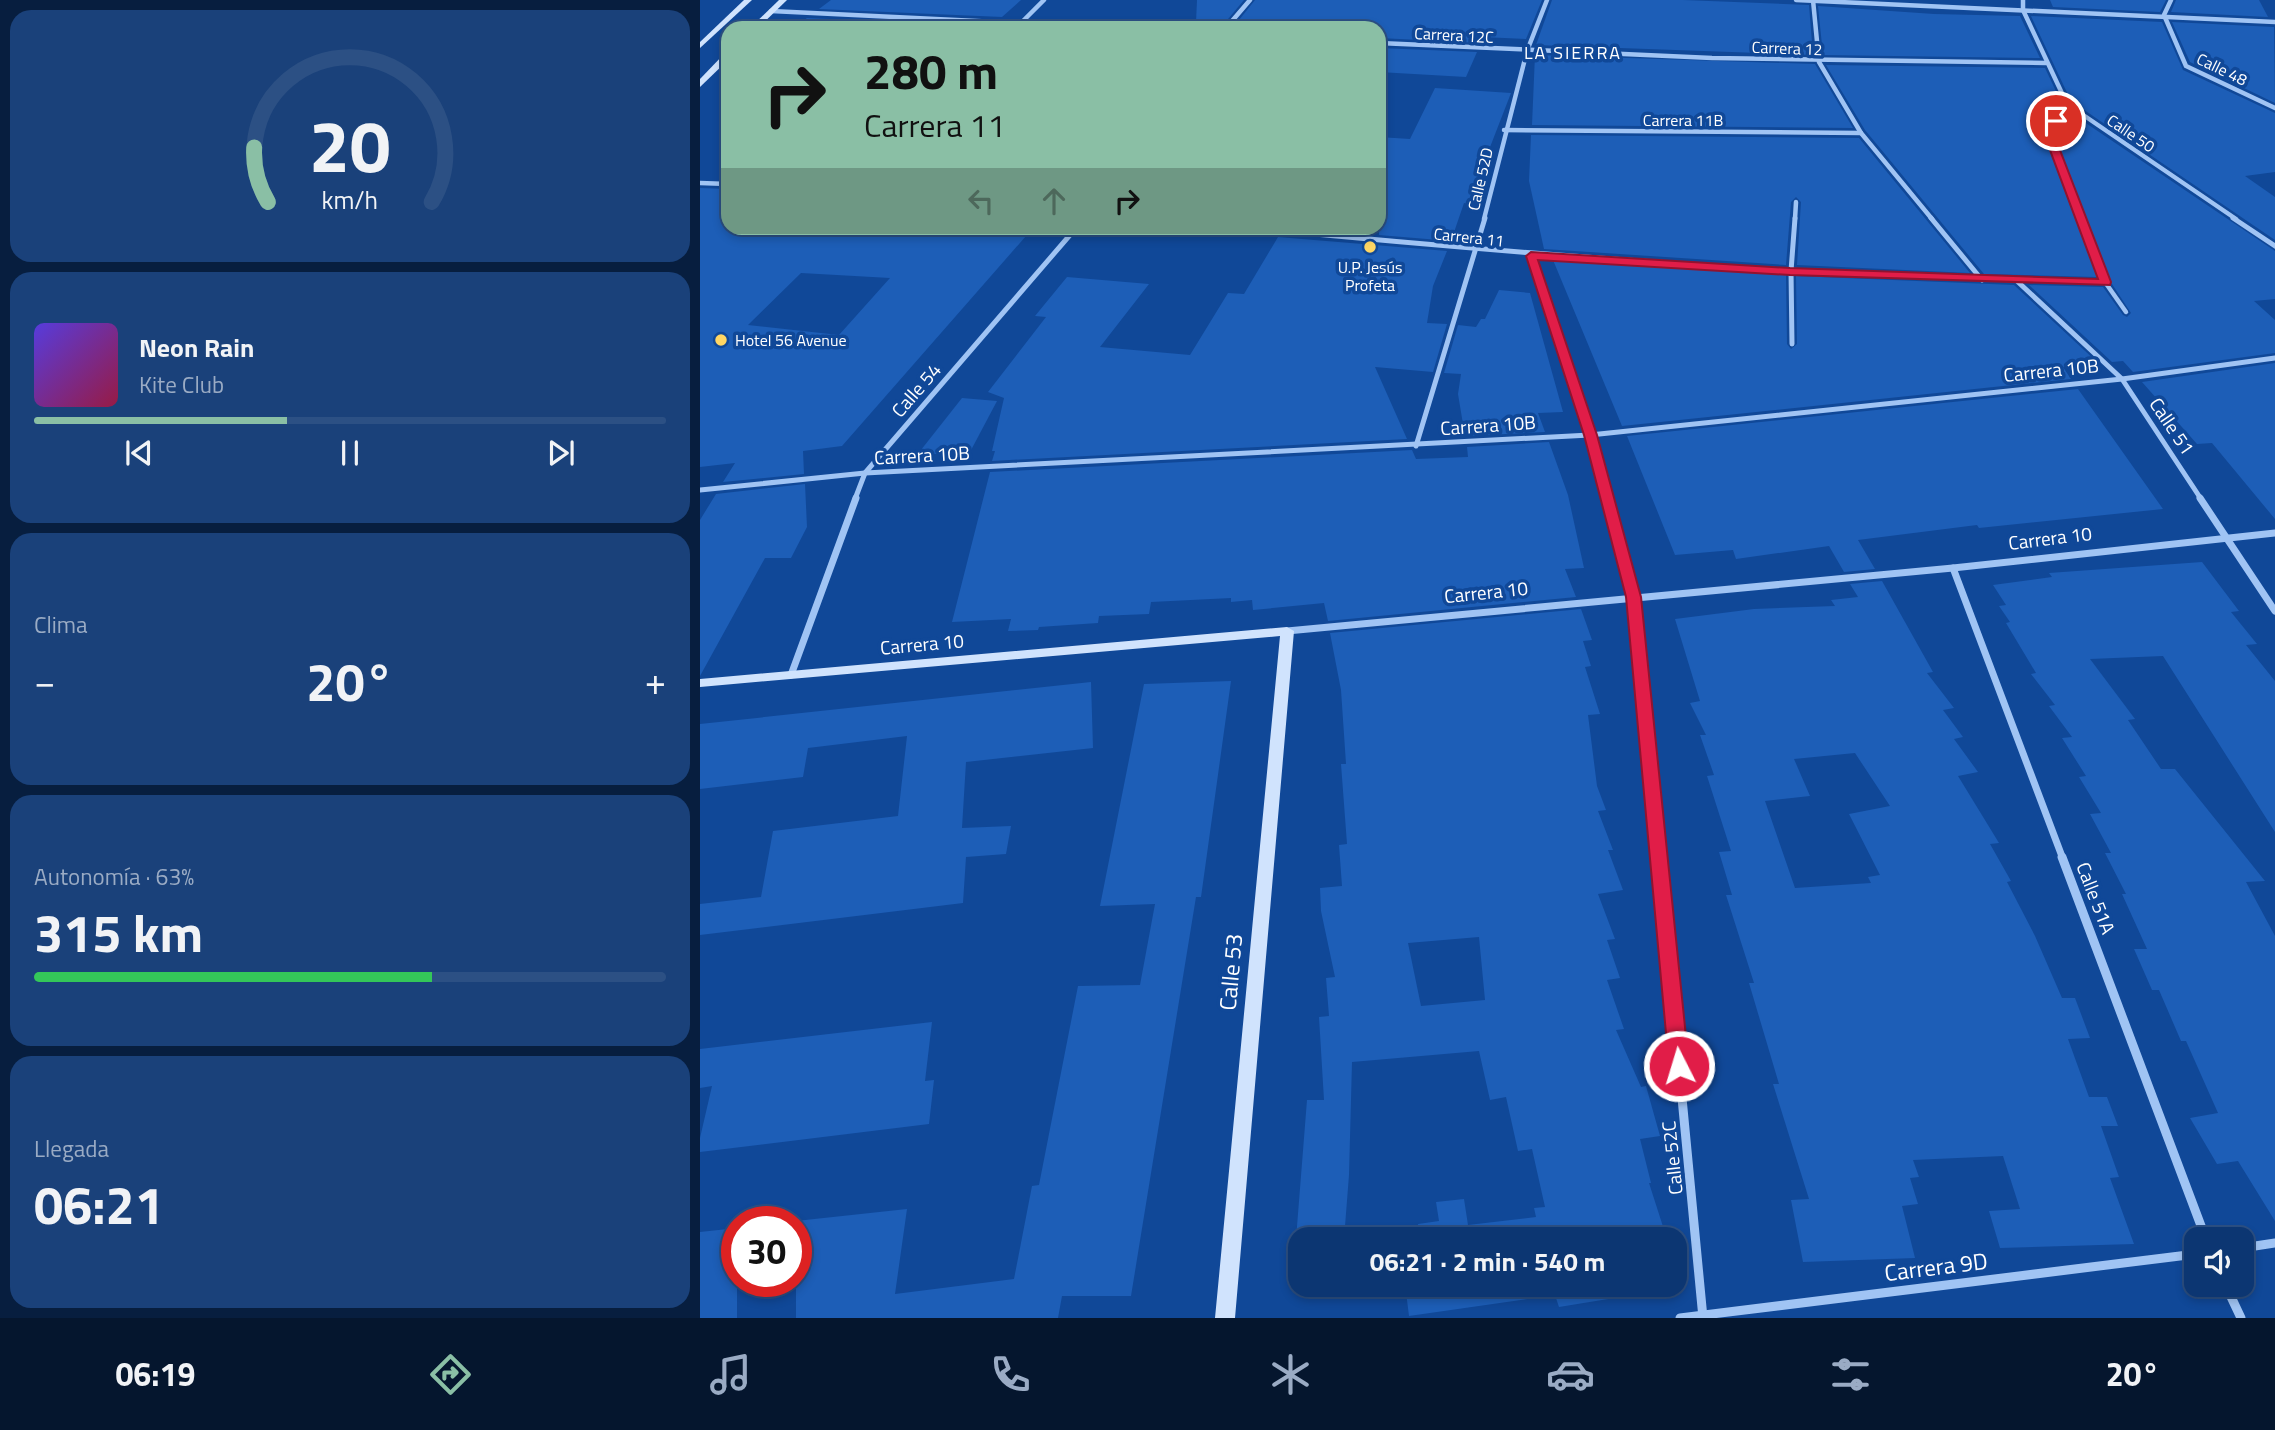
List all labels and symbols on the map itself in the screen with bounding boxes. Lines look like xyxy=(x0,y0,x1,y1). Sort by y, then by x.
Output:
street label: Carrera 12C xyxy=(1414,21,1495,49)
street label: Carrera 12 xyxy=(1751,35,1823,61)
district label: LA SIERRA xyxy=(1524,39,1622,66)
street label: Calle 48 xyxy=(2193,46,2251,92)
pin xyxy=(2026,91,2086,151)
street label: Carrera 11B xyxy=(1643,108,1723,132)
street label: Calle 50 xyxy=(2102,108,2160,158)
street label: Calle 52D xyxy=(1461,145,1499,213)
street label: Carrera 11 xyxy=(1433,221,1505,253)
marker: U.P. Jesús Profeta xyxy=(1362,239,1378,255)
place label: U.P. Jesús Profeta xyxy=(1338,255,1402,297)
place label: Hotel 56 Avenue xyxy=(735,328,847,352)
marker: Hotel 56 Avenue xyxy=(713,332,729,348)
street label: Carrera 10B xyxy=(2002,350,2100,389)
street label: Calle 54 xyxy=(884,356,947,423)
street label: Calle 51 xyxy=(2143,391,2202,460)
street label: Carrera 10B xyxy=(1439,407,1537,442)
street label: Carrera 10B xyxy=(873,438,971,471)
street label: Carrera 10 xyxy=(2007,518,2093,557)
street label: Carrera 10 xyxy=(1443,573,1529,610)
street label: Carrera 10 xyxy=(879,625,965,662)
street label: Calle 51A xyxy=(2069,858,2123,938)
street label: Calle 53 xyxy=(1210,932,1251,1012)
position arrow xyxy=(1642,1029,1716,1103)
street label: Calle 52C xyxy=(1653,1120,1690,1196)
speed limit sign: 30 xyxy=(721,1206,812,1297)
street label: Carrera 9D xyxy=(1882,1243,1989,1290)

